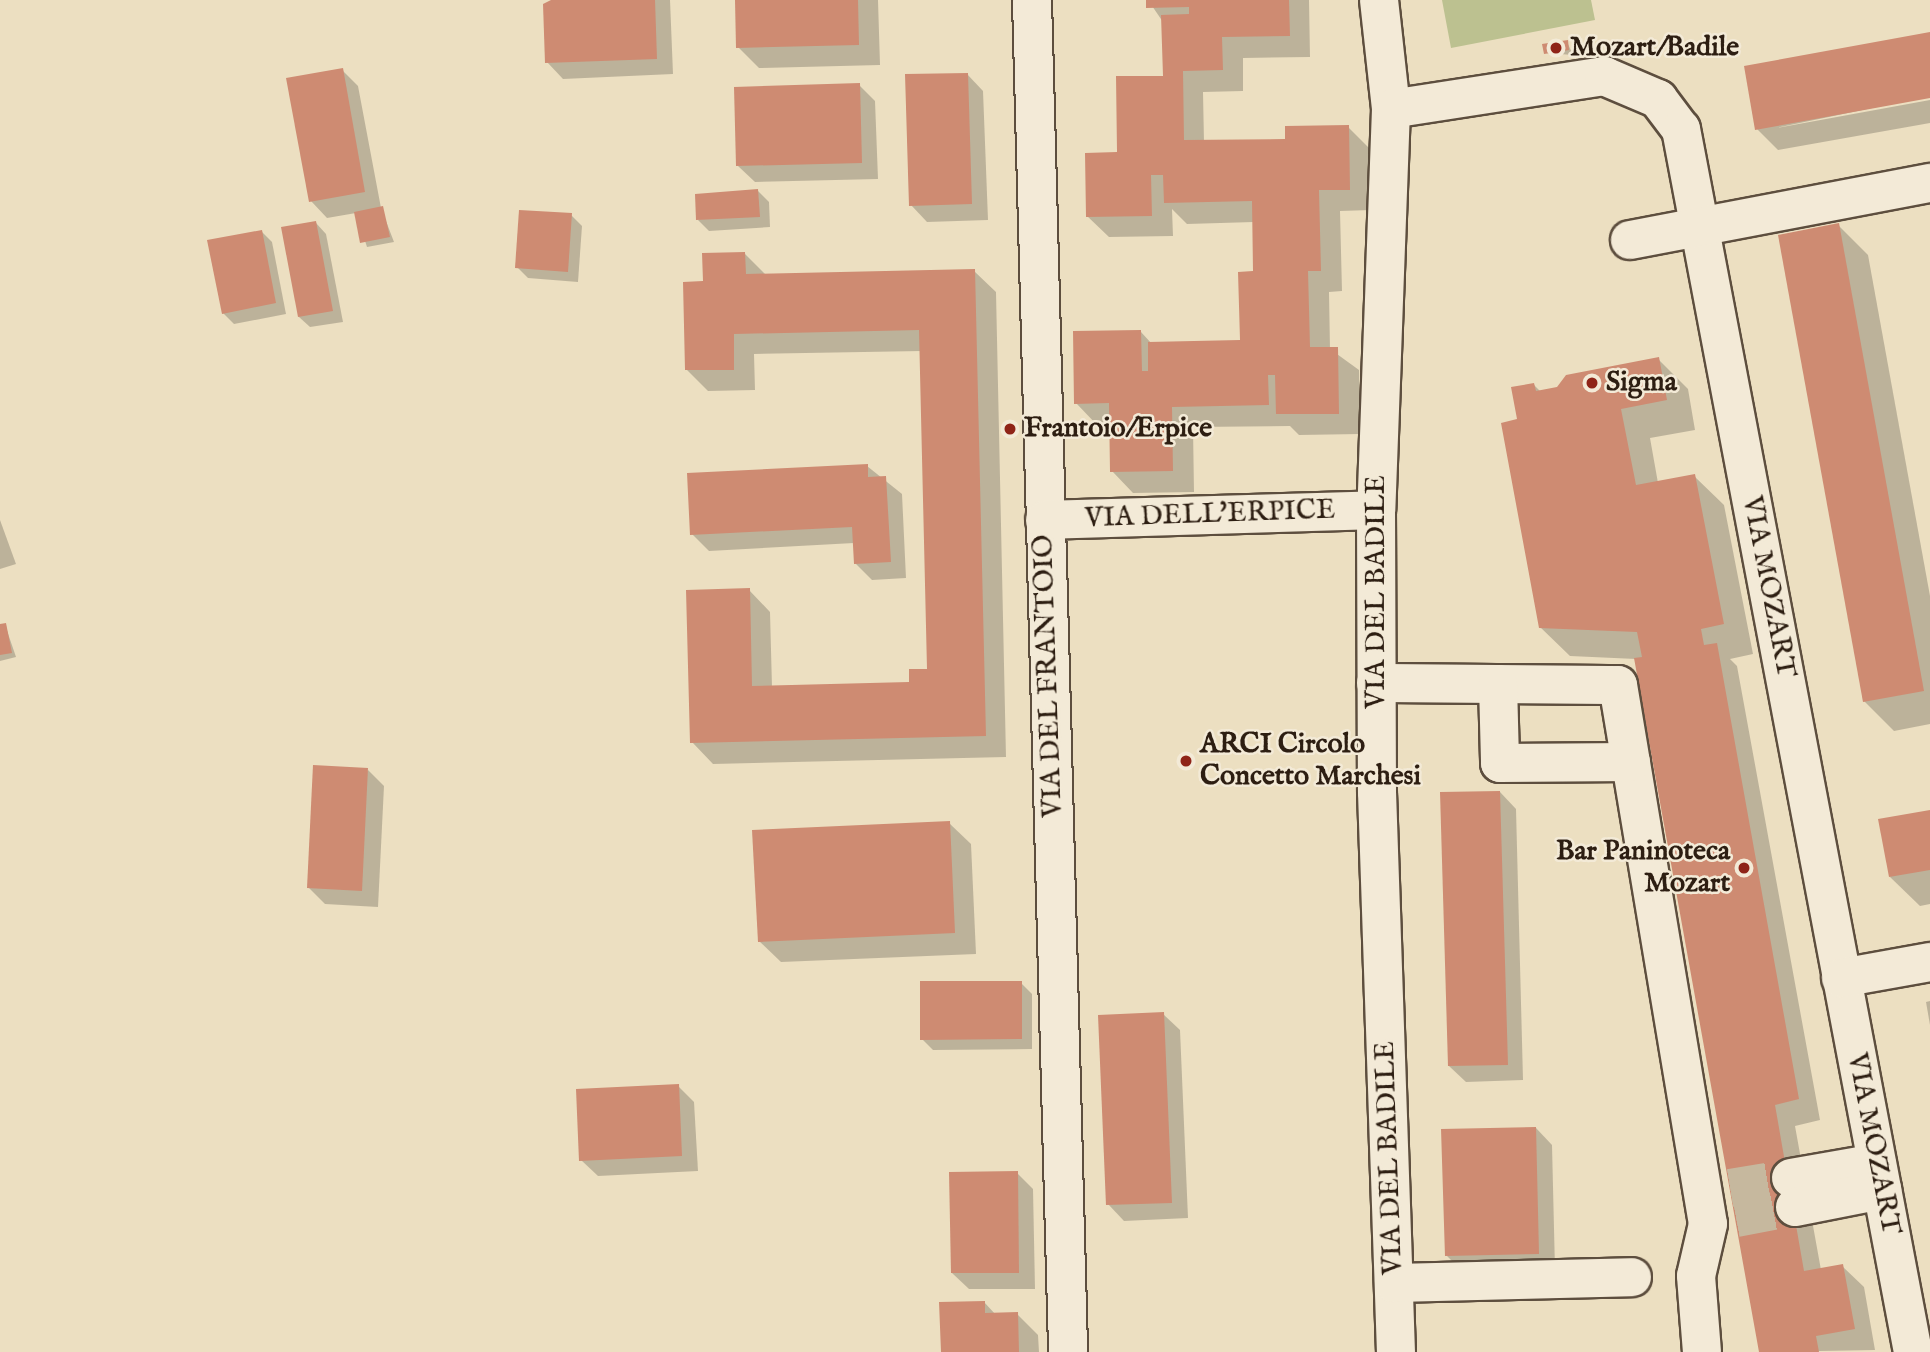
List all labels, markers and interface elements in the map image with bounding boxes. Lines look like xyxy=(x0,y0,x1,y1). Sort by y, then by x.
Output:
place label: Mozart/Badile xyxy=(1570,31,1739,65)
marker: Mozart/Badile xyxy=(1548,40,1564,56)
place label: Sigma xyxy=(1606,366,1677,400)
marker: Sigma xyxy=(1584,375,1600,391)
place label: Frantoio/Erpice xyxy=(1024,412,1212,446)
marker: Frantoio/Erpice xyxy=(1002,421,1018,437)
street label: VIA DEL BADILE xyxy=(1360,475,1394,709)
street label: VIA MOZART xyxy=(1734,493,1802,681)
street label: VIA DELL'ERPICE xyxy=(1084,494,1336,536)
street label: VIA DEL FRANTOIO xyxy=(1027,534,1071,818)
place label: ARCI Circolo Concetto Marchesi xyxy=(1200,728,1421,794)
marker: ARCI Circolo Concetto Marchesi xyxy=(1178,753,1194,769)
place label: Bar Paninoteca Mozart xyxy=(1556,835,1730,901)
marker: Bar Paninoteca Mozart xyxy=(1736,860,1752,876)
street label: VIA DEL BADILE xyxy=(1369,1041,1411,1275)
street label: VIA MOZART xyxy=(1839,1050,1907,1238)

